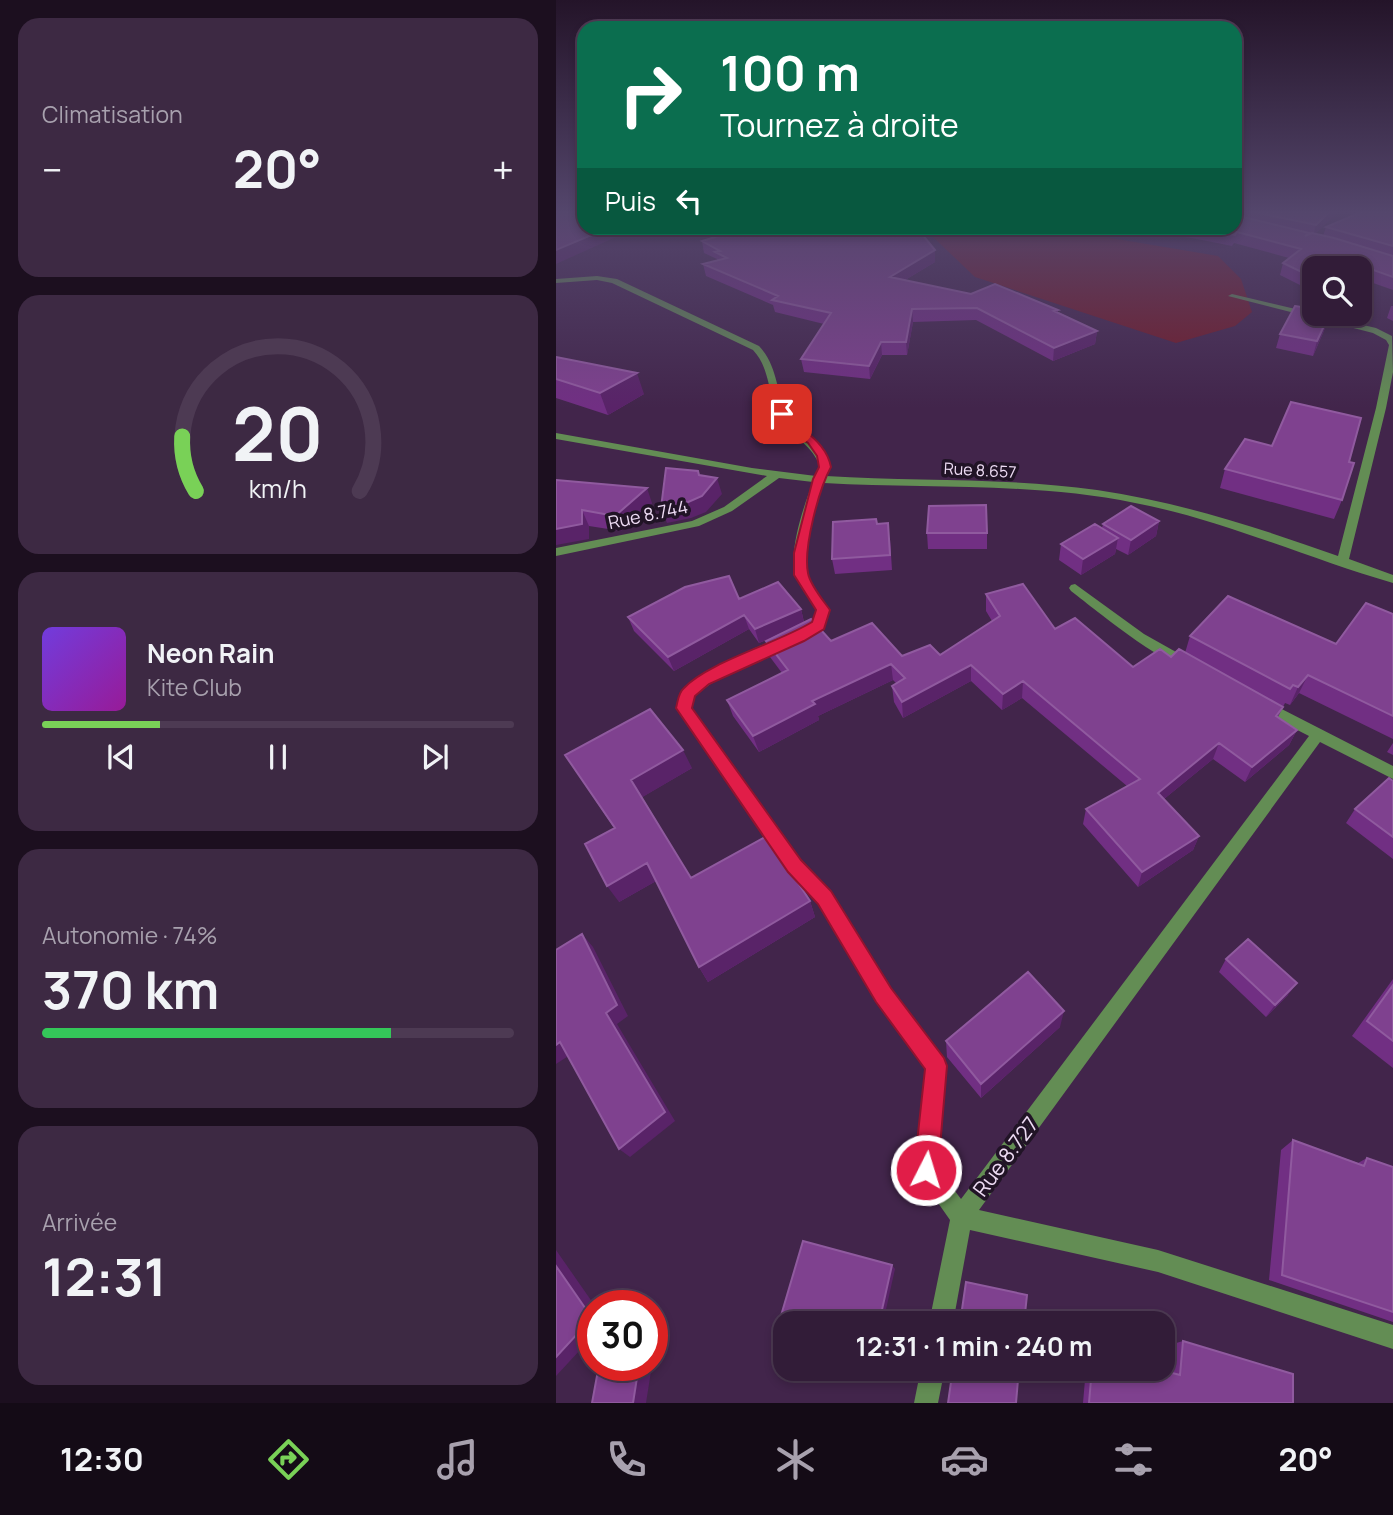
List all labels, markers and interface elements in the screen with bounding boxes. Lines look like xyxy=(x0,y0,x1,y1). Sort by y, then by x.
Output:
text: 100 m xyxy=(720,39,860,106)
icon: right xyxy=(605,49,696,140)
text: Climatisation xyxy=(42,98,183,130)
text: Tournez à droite xyxy=(720,103,959,147)
text: 20° xyxy=(233,133,322,204)
text: − xyxy=(42,143,63,195)
text: + xyxy=(492,143,514,195)
icon: left xyxy=(670,182,708,220)
text: Puis xyxy=(605,183,656,219)
map controls xyxy=(1302,256,1372,326)
button: search xyxy=(1302,256,1372,326)
text: 20 xyxy=(232,383,324,483)
pin xyxy=(752,384,812,444)
icon: arrive xyxy=(763,395,801,433)
street label: Rue 8.657 xyxy=(943,457,1017,483)
text: km/h xyxy=(249,470,307,505)
street label: Rue 8.744 xyxy=(606,494,690,534)
text: Neon Rain xyxy=(147,635,275,671)
text: Kite Club xyxy=(147,671,242,703)
icon: previous xyxy=(102,738,140,776)
icon: pause xyxy=(259,738,297,776)
icon: next xyxy=(416,738,454,776)
text: Autonomie · 74% xyxy=(42,919,217,951)
text: 370 km xyxy=(42,954,219,1025)
street label: Rue 8.727 xyxy=(966,1111,1044,1202)
position arrow xyxy=(889,1133,963,1207)
text: Arrivée xyxy=(42,1206,117,1238)
text: 12:31 xyxy=(42,1241,167,1312)
speed limit sign: 30 xyxy=(577,1290,668,1381)
text: 12:31 · 1 min · 240 m xyxy=(856,1328,1092,1364)
icon: directions xyxy=(264,1435,313,1484)
icon: music xyxy=(433,1435,482,1484)
icon: phone xyxy=(602,1435,651,1484)
icon: climate xyxy=(771,1435,820,1484)
icon: car xyxy=(940,1435,989,1484)
icon: filters xyxy=(1109,1435,1158,1484)
text: 12:30 xyxy=(60,1437,144,1481)
text: 20° xyxy=(1278,1437,1333,1481)

